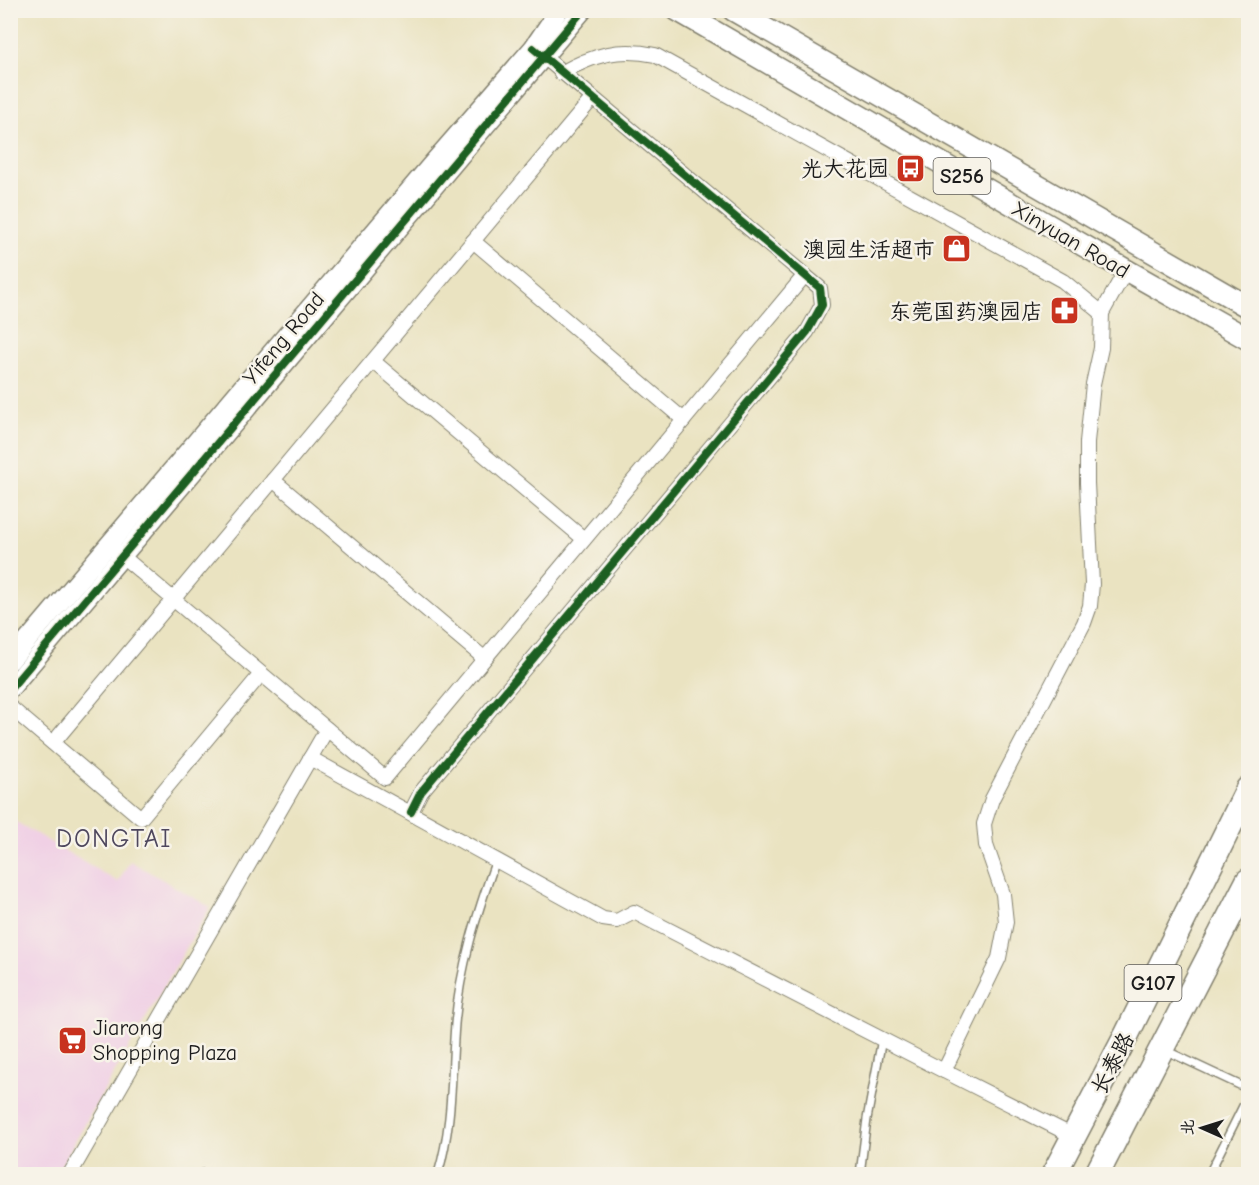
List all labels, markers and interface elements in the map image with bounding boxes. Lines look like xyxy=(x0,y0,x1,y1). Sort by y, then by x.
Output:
bus stop icon: 光大花园 xyxy=(894,152,926,184)
place label: 光大花园 xyxy=(801,156,889,182)
road number: S256 xyxy=(934,158,990,194)
street label: Xinyuan Road xyxy=(1007,196,1134,284)
shop icon: 澳园生活超市 xyxy=(940,233,972,265)
place label: 澳园生活超市 xyxy=(803,237,935,263)
street label: Yifeng Road xyxy=(237,287,330,390)
pharmacy icon: 东莞国药澳园店 xyxy=(1048,295,1080,327)
place label: 东莞国药澳园店 xyxy=(889,299,1043,325)
district label: DONGTAI xyxy=(56,824,172,854)
road number: G107 xyxy=(1124,965,1182,1001)
place label: Jiarong Shopping Plaza xyxy=(93,1015,237,1066)
supermarket icon: Jiarong Shopping Plaza xyxy=(56,1024,88,1056)
street label: 长泰路 xyxy=(1086,1028,1140,1099)
north arrow xyxy=(1172,1098,1232,1158)
text: 北 xyxy=(1179,1119,1197,1136)

